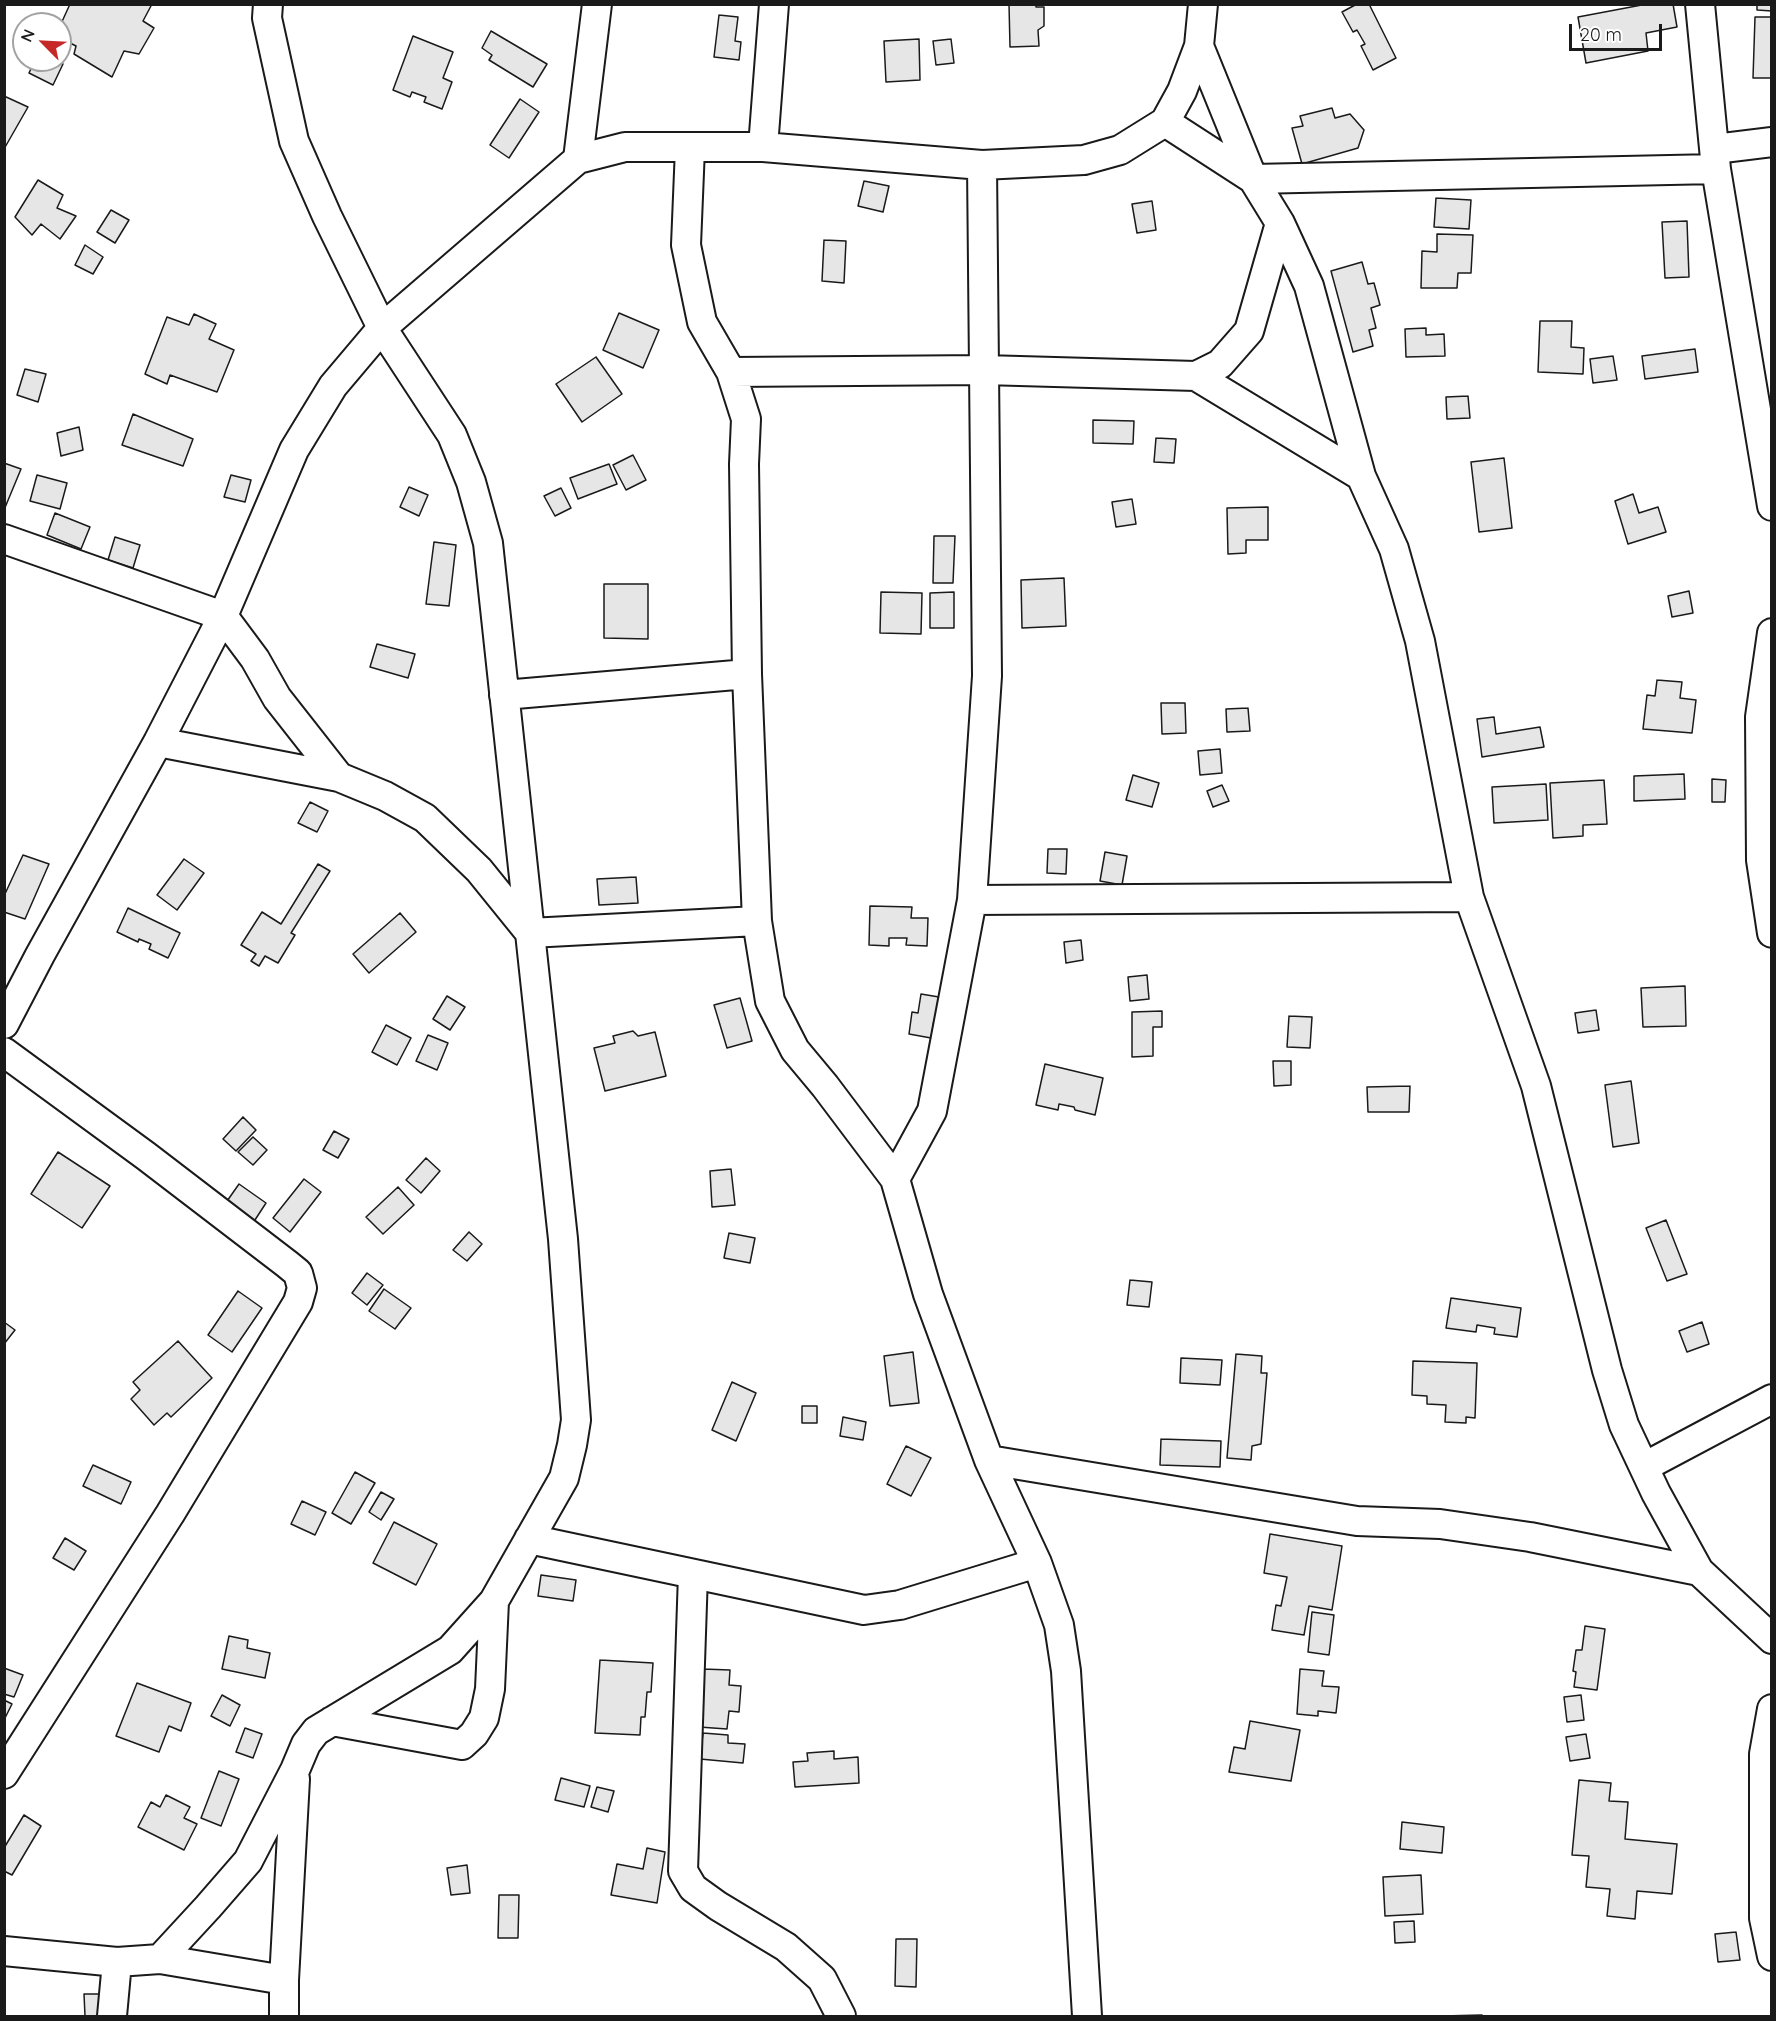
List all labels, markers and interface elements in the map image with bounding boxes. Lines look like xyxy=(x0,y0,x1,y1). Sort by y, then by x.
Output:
north arrow xyxy=(12,12,72,72)
scale bar xyxy=(1572,12,1665,50)
text: 20 m xyxy=(1580,23,1622,46)
text: N xyxy=(16,26,39,45)

